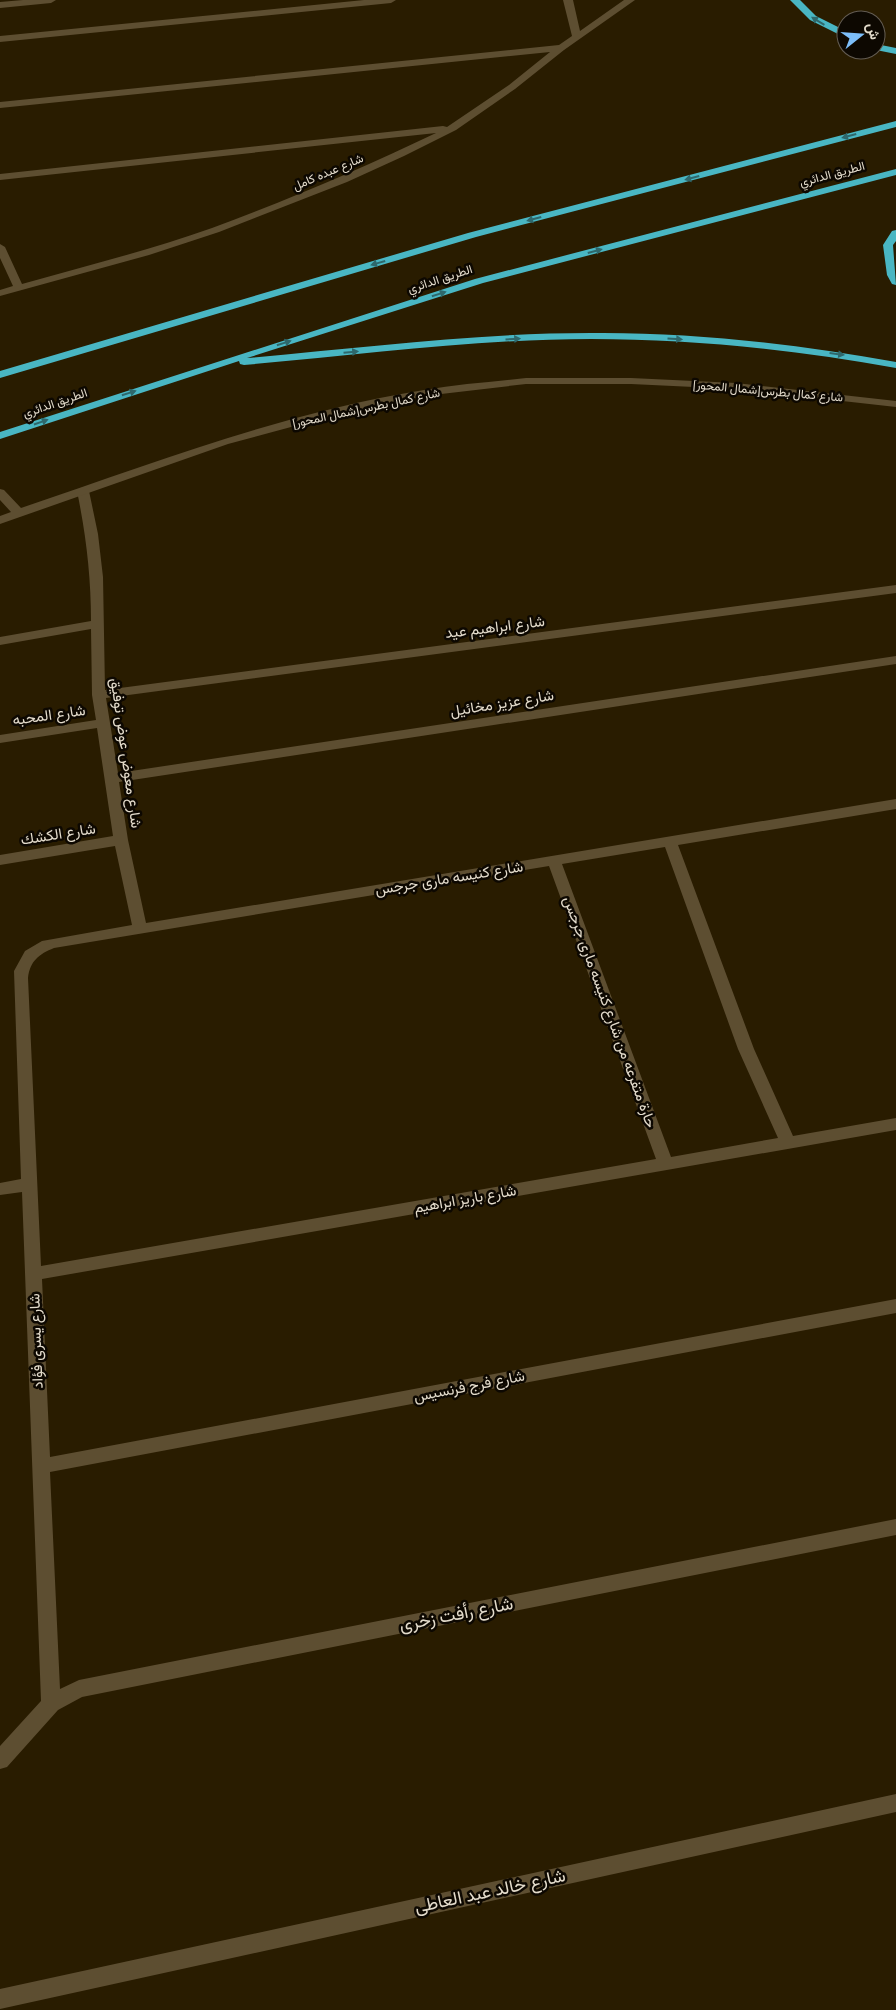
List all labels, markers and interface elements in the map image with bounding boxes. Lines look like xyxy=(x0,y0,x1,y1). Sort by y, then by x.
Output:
north arrow xyxy=(836,10,886,60)
one-way arrow xyxy=(812,16,825,25)
text: ش xyxy=(862,20,886,42)
one-way arrow xyxy=(841,133,856,141)
street label: شارع عبده كامل xyxy=(290,150,366,195)
street label: الطريق الدائري xyxy=(798,158,867,192)
one-way arrow xyxy=(684,174,699,182)
one-way arrow xyxy=(527,215,542,223)
one-way arrow xyxy=(588,246,603,254)
one-way arrow xyxy=(370,259,385,267)
street label: الطريق الدائري xyxy=(406,261,475,299)
one-way arrow xyxy=(431,289,446,297)
one-way arrow xyxy=(505,335,521,343)
one-way arrow xyxy=(667,335,683,343)
one-way arrow xyxy=(276,339,291,346)
one-way arrow xyxy=(343,348,359,356)
one-way arrow xyxy=(829,350,845,358)
street label: شارع كمال بطرس[شمال المحور] xyxy=(692,376,844,407)
street label: الطريق الدائري xyxy=(21,385,90,423)
street label: شارع كمال بطرس[شمال المحور] xyxy=(291,385,442,432)
one-way arrow xyxy=(122,389,137,397)
one-way arrow xyxy=(34,418,49,425)
street label: شارع ابراهيم عيد xyxy=(444,610,546,644)
street label: شارع معوض عوض توفيق xyxy=(105,676,147,830)
street label: شارع عزيز مخائيل xyxy=(449,684,556,722)
street label: شارع المحبه xyxy=(11,699,87,731)
street label: شارع الكشك xyxy=(19,817,97,851)
street label: شارع كنيسه مارى جرجس xyxy=(373,855,525,901)
street label: حارة متفرعه من شارع كنيسه مارى جرجس xyxy=(558,893,662,1131)
street label: شارع باريز ابراهيم xyxy=(412,1179,518,1219)
street label: شارع يسرى فؤاد xyxy=(23,1293,49,1389)
street label: شارع فرج فرنسيس xyxy=(412,1364,527,1408)
street label: شارع رأفت زخرى xyxy=(397,1590,515,1637)
street label: شارع خالد عبد العاطى xyxy=(412,1862,568,1919)

